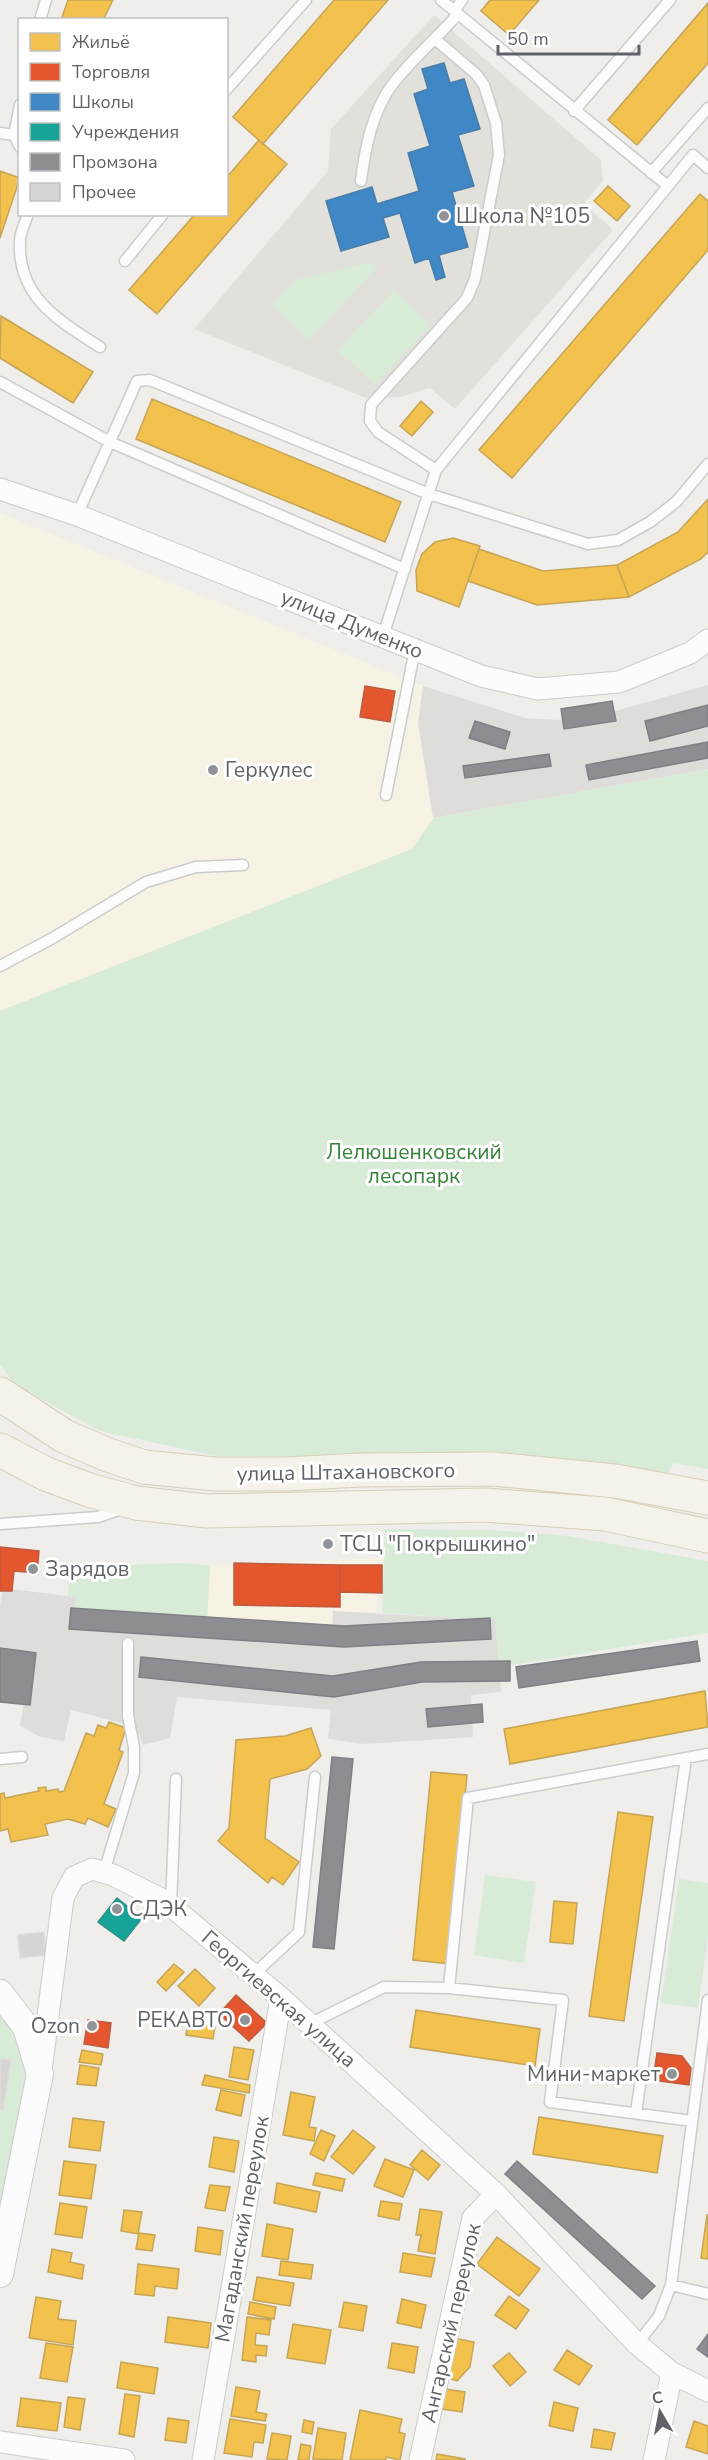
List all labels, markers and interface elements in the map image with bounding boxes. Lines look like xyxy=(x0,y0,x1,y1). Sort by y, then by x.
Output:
legend xyxy=(18,18,228,216)
scale bar xyxy=(498,18,639,56)
text: 50 m xyxy=(507,27,549,51)
text: Жильё xyxy=(72,30,130,54)
text: Торговля xyxy=(72,60,150,84)
text: Школы xyxy=(72,90,134,114)
text: Учреждения xyxy=(71,120,179,144)
text: Промзона xyxy=(72,150,158,174)
text: Прочее xyxy=(72,180,136,204)
place label: Школа №105 xyxy=(456,202,590,230)
marker: Школа №105 xyxy=(437,209,451,223)
street label: улица Думенко xyxy=(277,583,427,665)
place label: Геркулес xyxy=(225,756,313,784)
marker: Геркулес xyxy=(206,763,220,777)
park label: Лелюшенковский лесопарк xyxy=(326,1138,502,1190)
street label: улица Штахановского xyxy=(236,1456,456,1488)
place label: ТСЦ "Покрышкино" xyxy=(340,1530,535,1558)
marker: ТСЦ "Покрышкино" xyxy=(321,1537,335,1551)
place label: Зарядов xyxy=(45,1555,129,1583)
marker: Зарядов xyxy=(26,1562,40,1576)
place label: СДЭК xyxy=(129,1895,188,1923)
marker: СДЭК xyxy=(110,1902,124,1916)
street label: Георгиевская улица xyxy=(196,1924,362,2074)
place label: РЕКАВТО xyxy=(137,2006,233,2034)
place label: Ozon xyxy=(31,2012,80,2040)
marker: РЕКАВТО xyxy=(238,2013,252,2027)
marker: Ozon xyxy=(85,2019,99,2033)
place label: Мини-маркет xyxy=(527,2060,661,2088)
marker: Мини-маркет xyxy=(665,2067,679,2081)
street label: Магаданский переулок xyxy=(208,2113,276,2344)
street label: Ангарский переулок xyxy=(414,2219,488,2426)
north arrow xyxy=(630,2382,690,2442)
text: С xyxy=(650,2386,665,2410)

